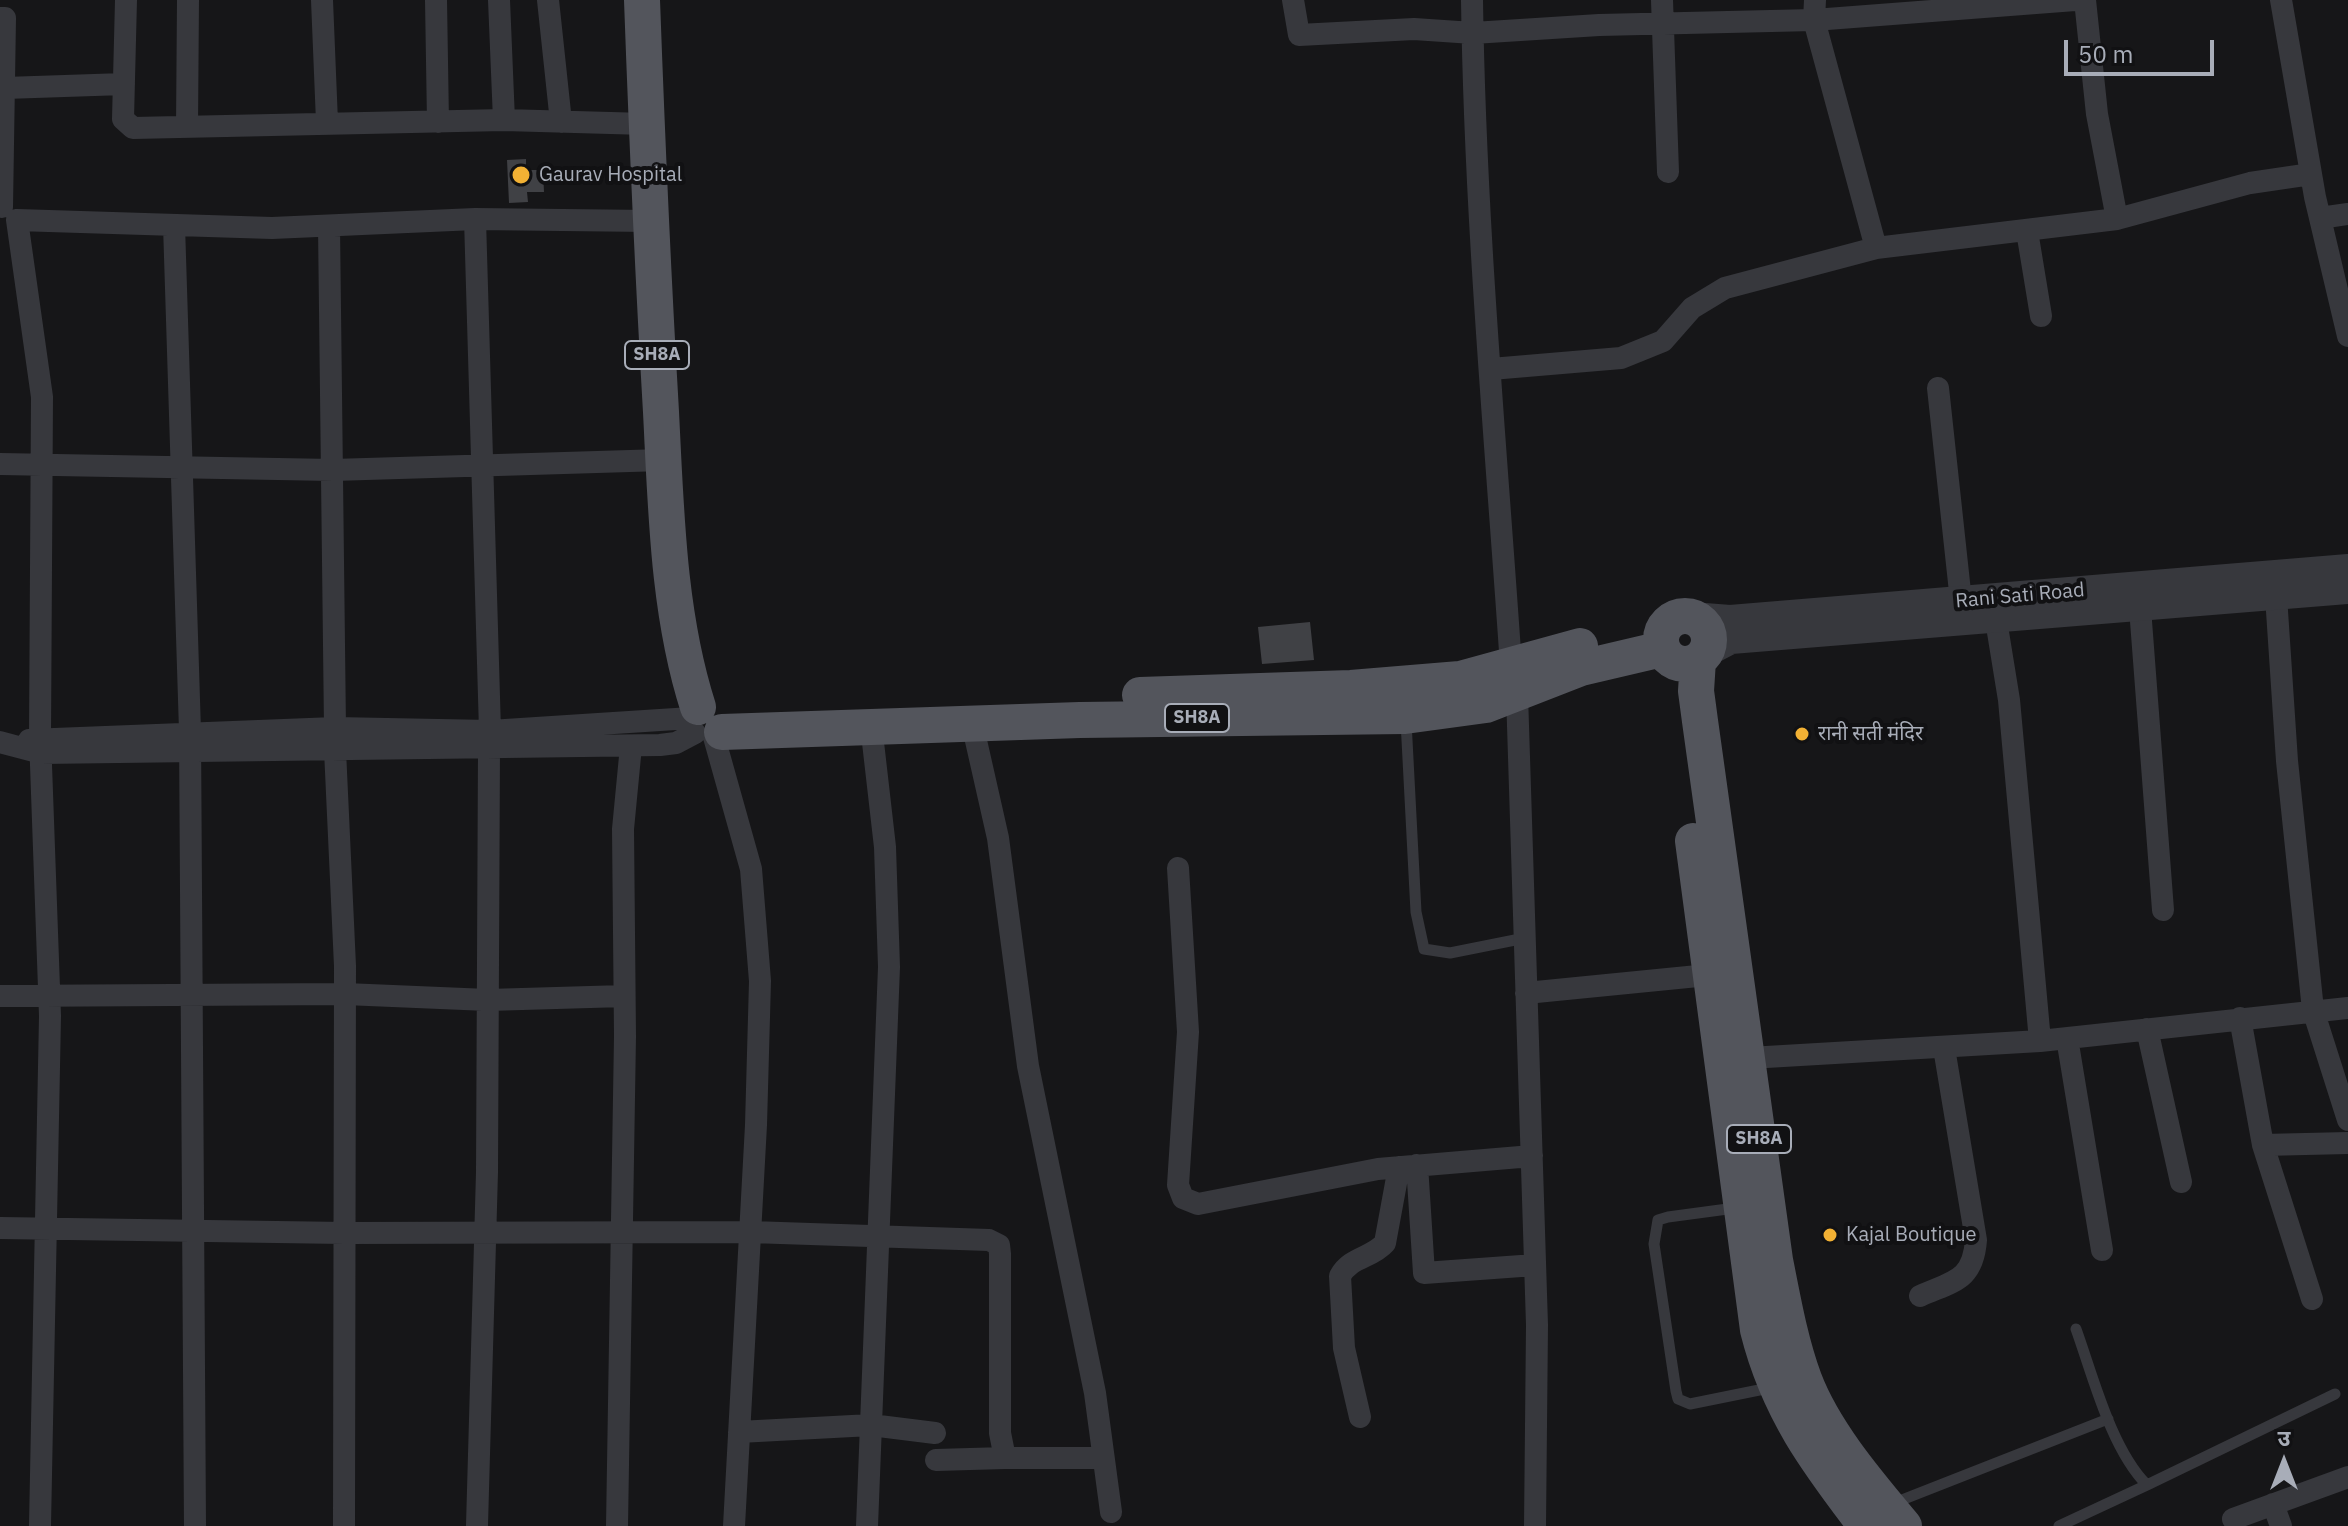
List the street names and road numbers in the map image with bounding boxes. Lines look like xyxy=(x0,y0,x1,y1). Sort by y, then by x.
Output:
road number: SH8A xyxy=(625,341,689,369)
street label: Rani Sati Road xyxy=(1955,578,2085,614)
road number: SH8A xyxy=(1165,704,1229,732)
road number: SH8A xyxy=(1727,1125,1791,1153)

